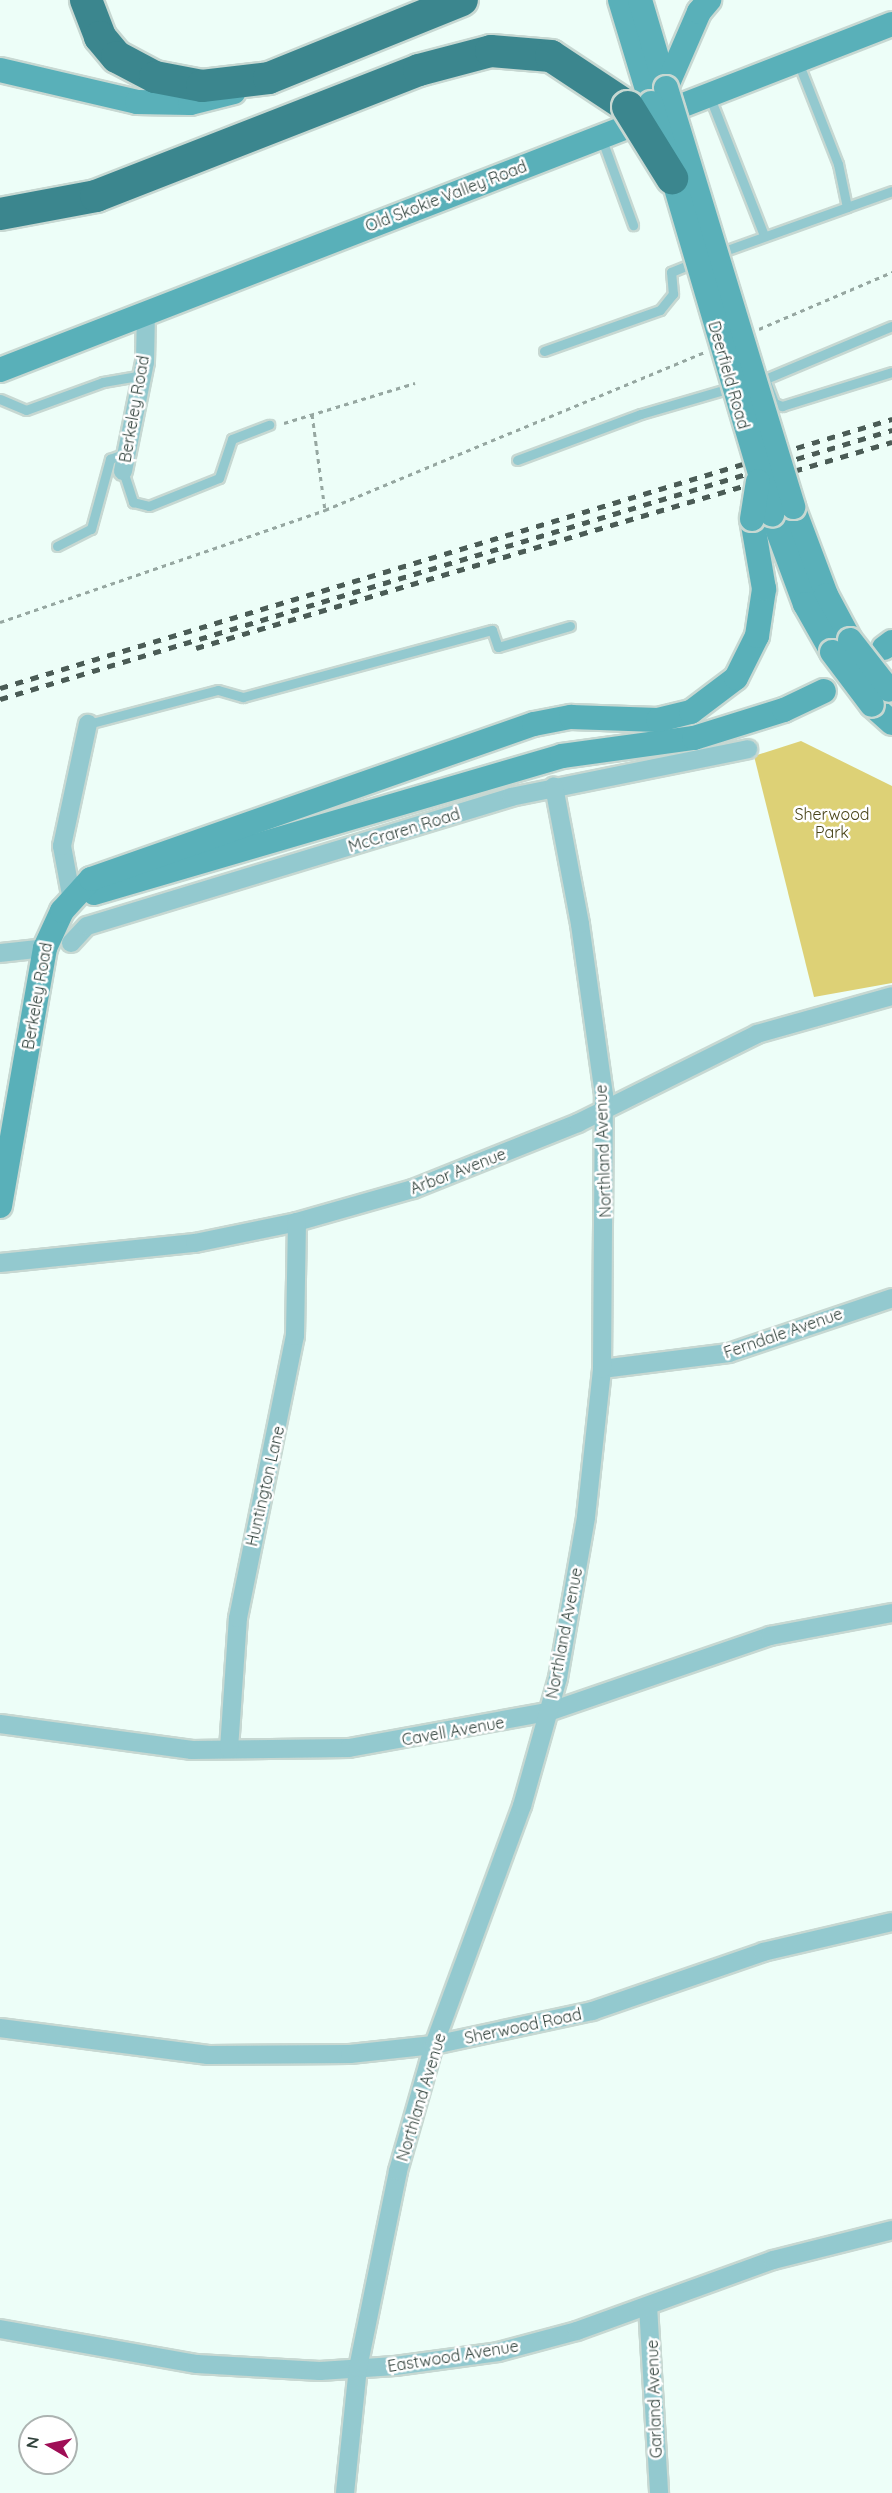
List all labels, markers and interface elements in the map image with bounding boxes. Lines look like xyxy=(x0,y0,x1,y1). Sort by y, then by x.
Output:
street label: Old Skokie Valley Road xyxy=(362,156,530,236)
street label: Deerfield Road xyxy=(704,319,754,431)
street label: Berkeley Road xyxy=(115,354,153,464)
street label: McCraren Road xyxy=(346,804,462,856)
park label: Sherwood Park xyxy=(794,804,870,842)
street label: Berkeley Road xyxy=(18,941,56,1051)
street label: Northland Avenue xyxy=(591,1084,615,1218)
street label: Arbor Avenue xyxy=(407,1144,509,1198)
street label: Ferndale Avenue xyxy=(721,1304,845,1362)
street label: Huntington Lane xyxy=(242,1424,288,1548)
street label: Northland Avenue xyxy=(542,1566,586,1700)
street label: Cavell Avenue xyxy=(400,1713,506,1749)
street label: Sherwood Road xyxy=(463,2004,583,2048)
street label: Northland Avenue xyxy=(392,2030,450,2164)
street label: Eastwood Avenue xyxy=(386,2336,520,2376)
street label: Garland Avenue xyxy=(642,2339,666,2459)
north arrow xyxy=(18,2415,78,2475)
text: N xyxy=(21,2435,43,2450)

